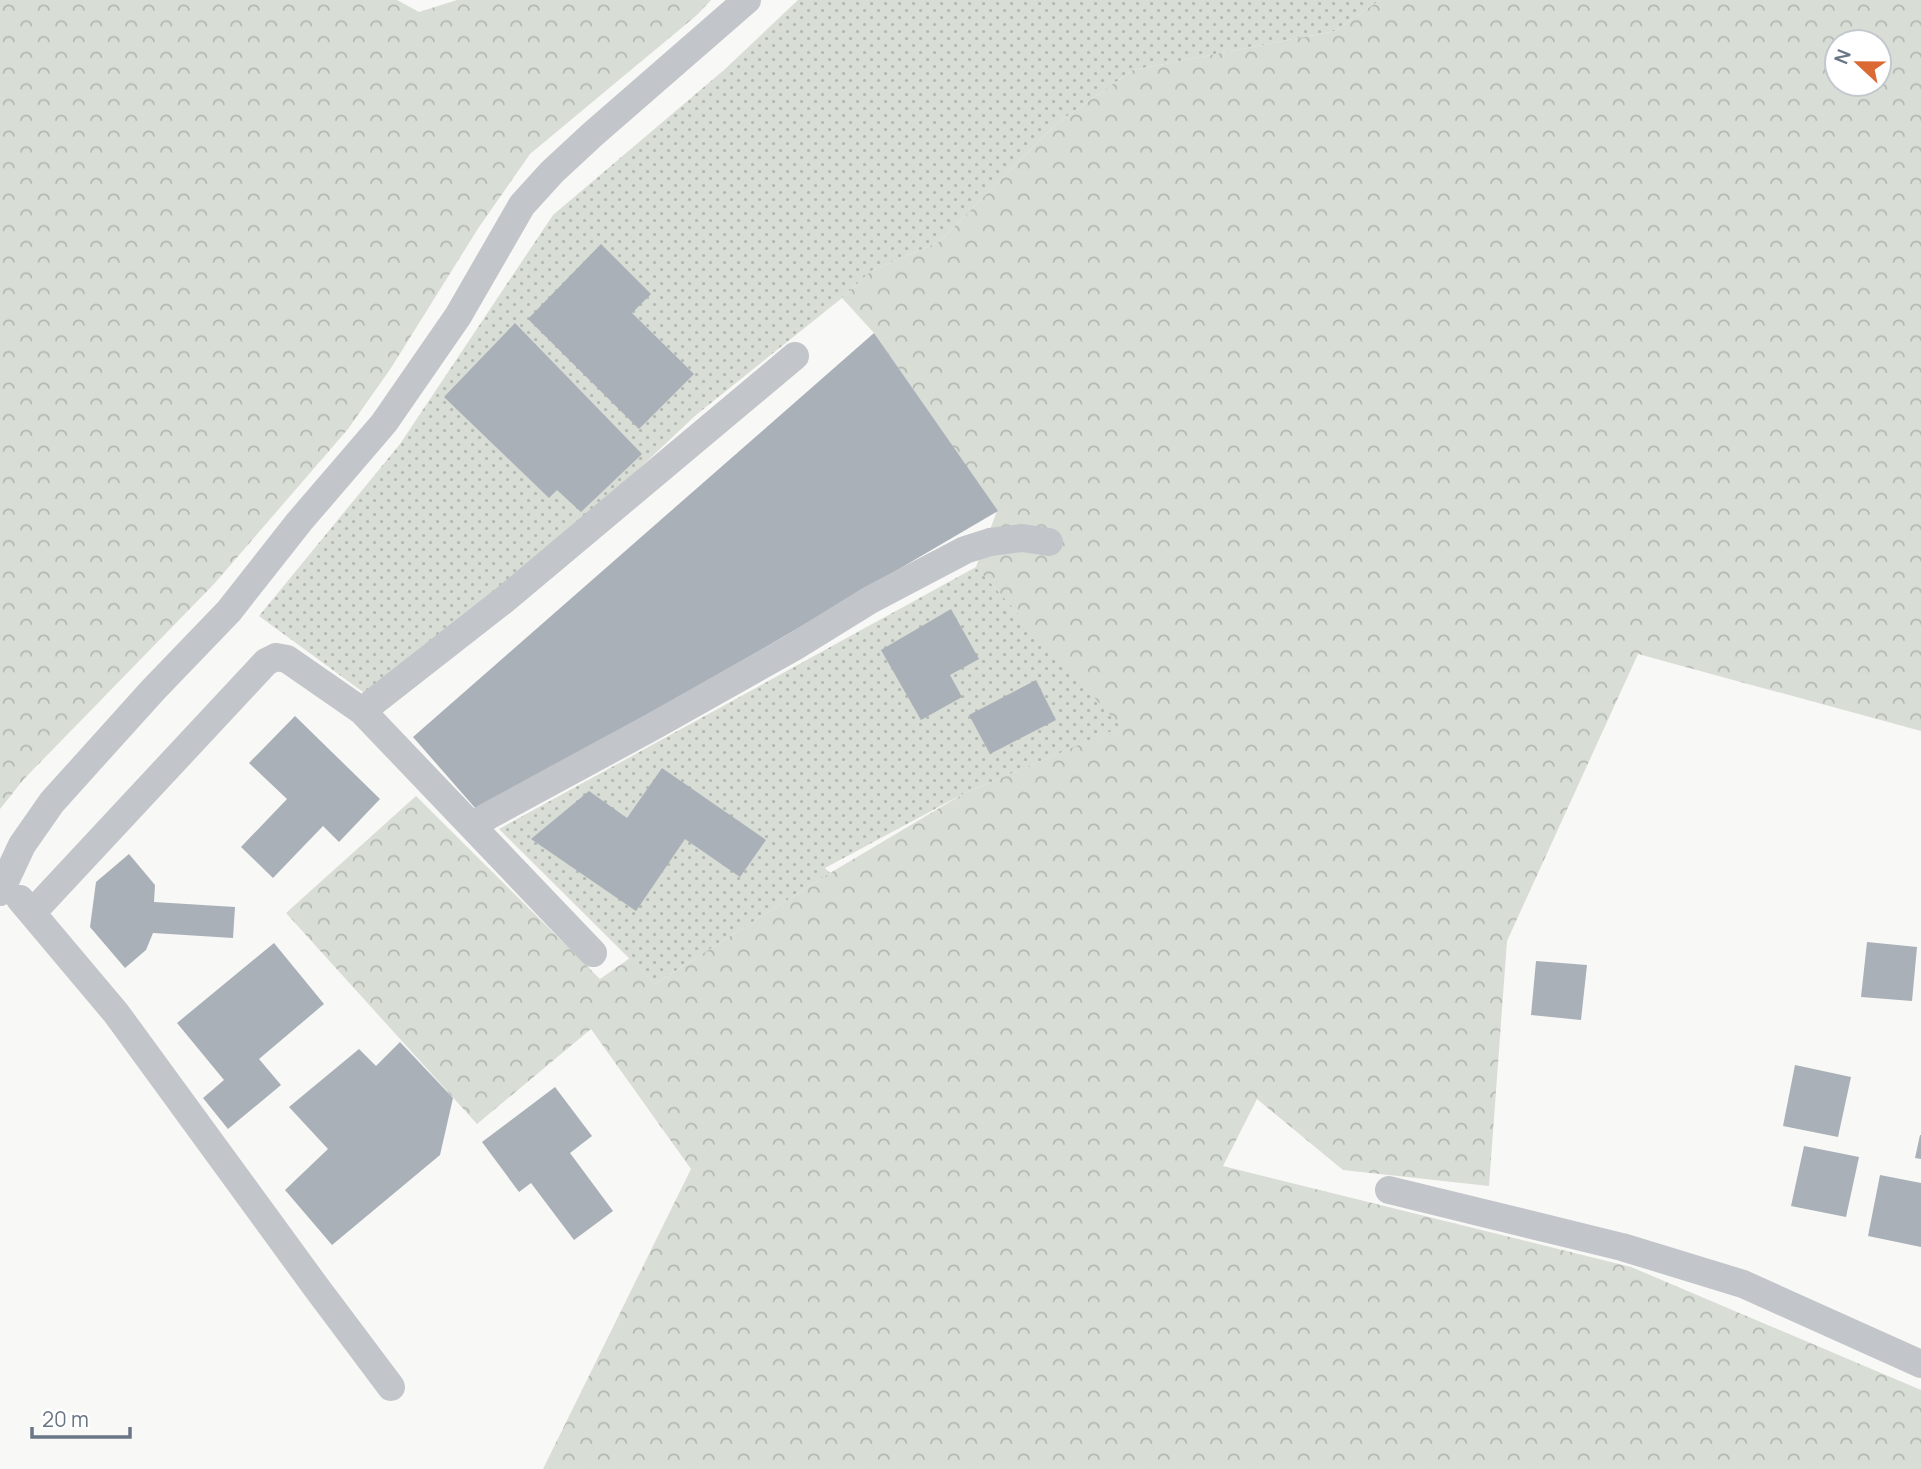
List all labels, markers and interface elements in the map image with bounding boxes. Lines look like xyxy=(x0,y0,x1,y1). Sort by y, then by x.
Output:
north arrow xyxy=(1823,28,1893,98)
text: N xyxy=(1828,45,1857,68)
scale bar xyxy=(32,1396,130,1440)
text: 20 m xyxy=(42,1405,89,1433)

